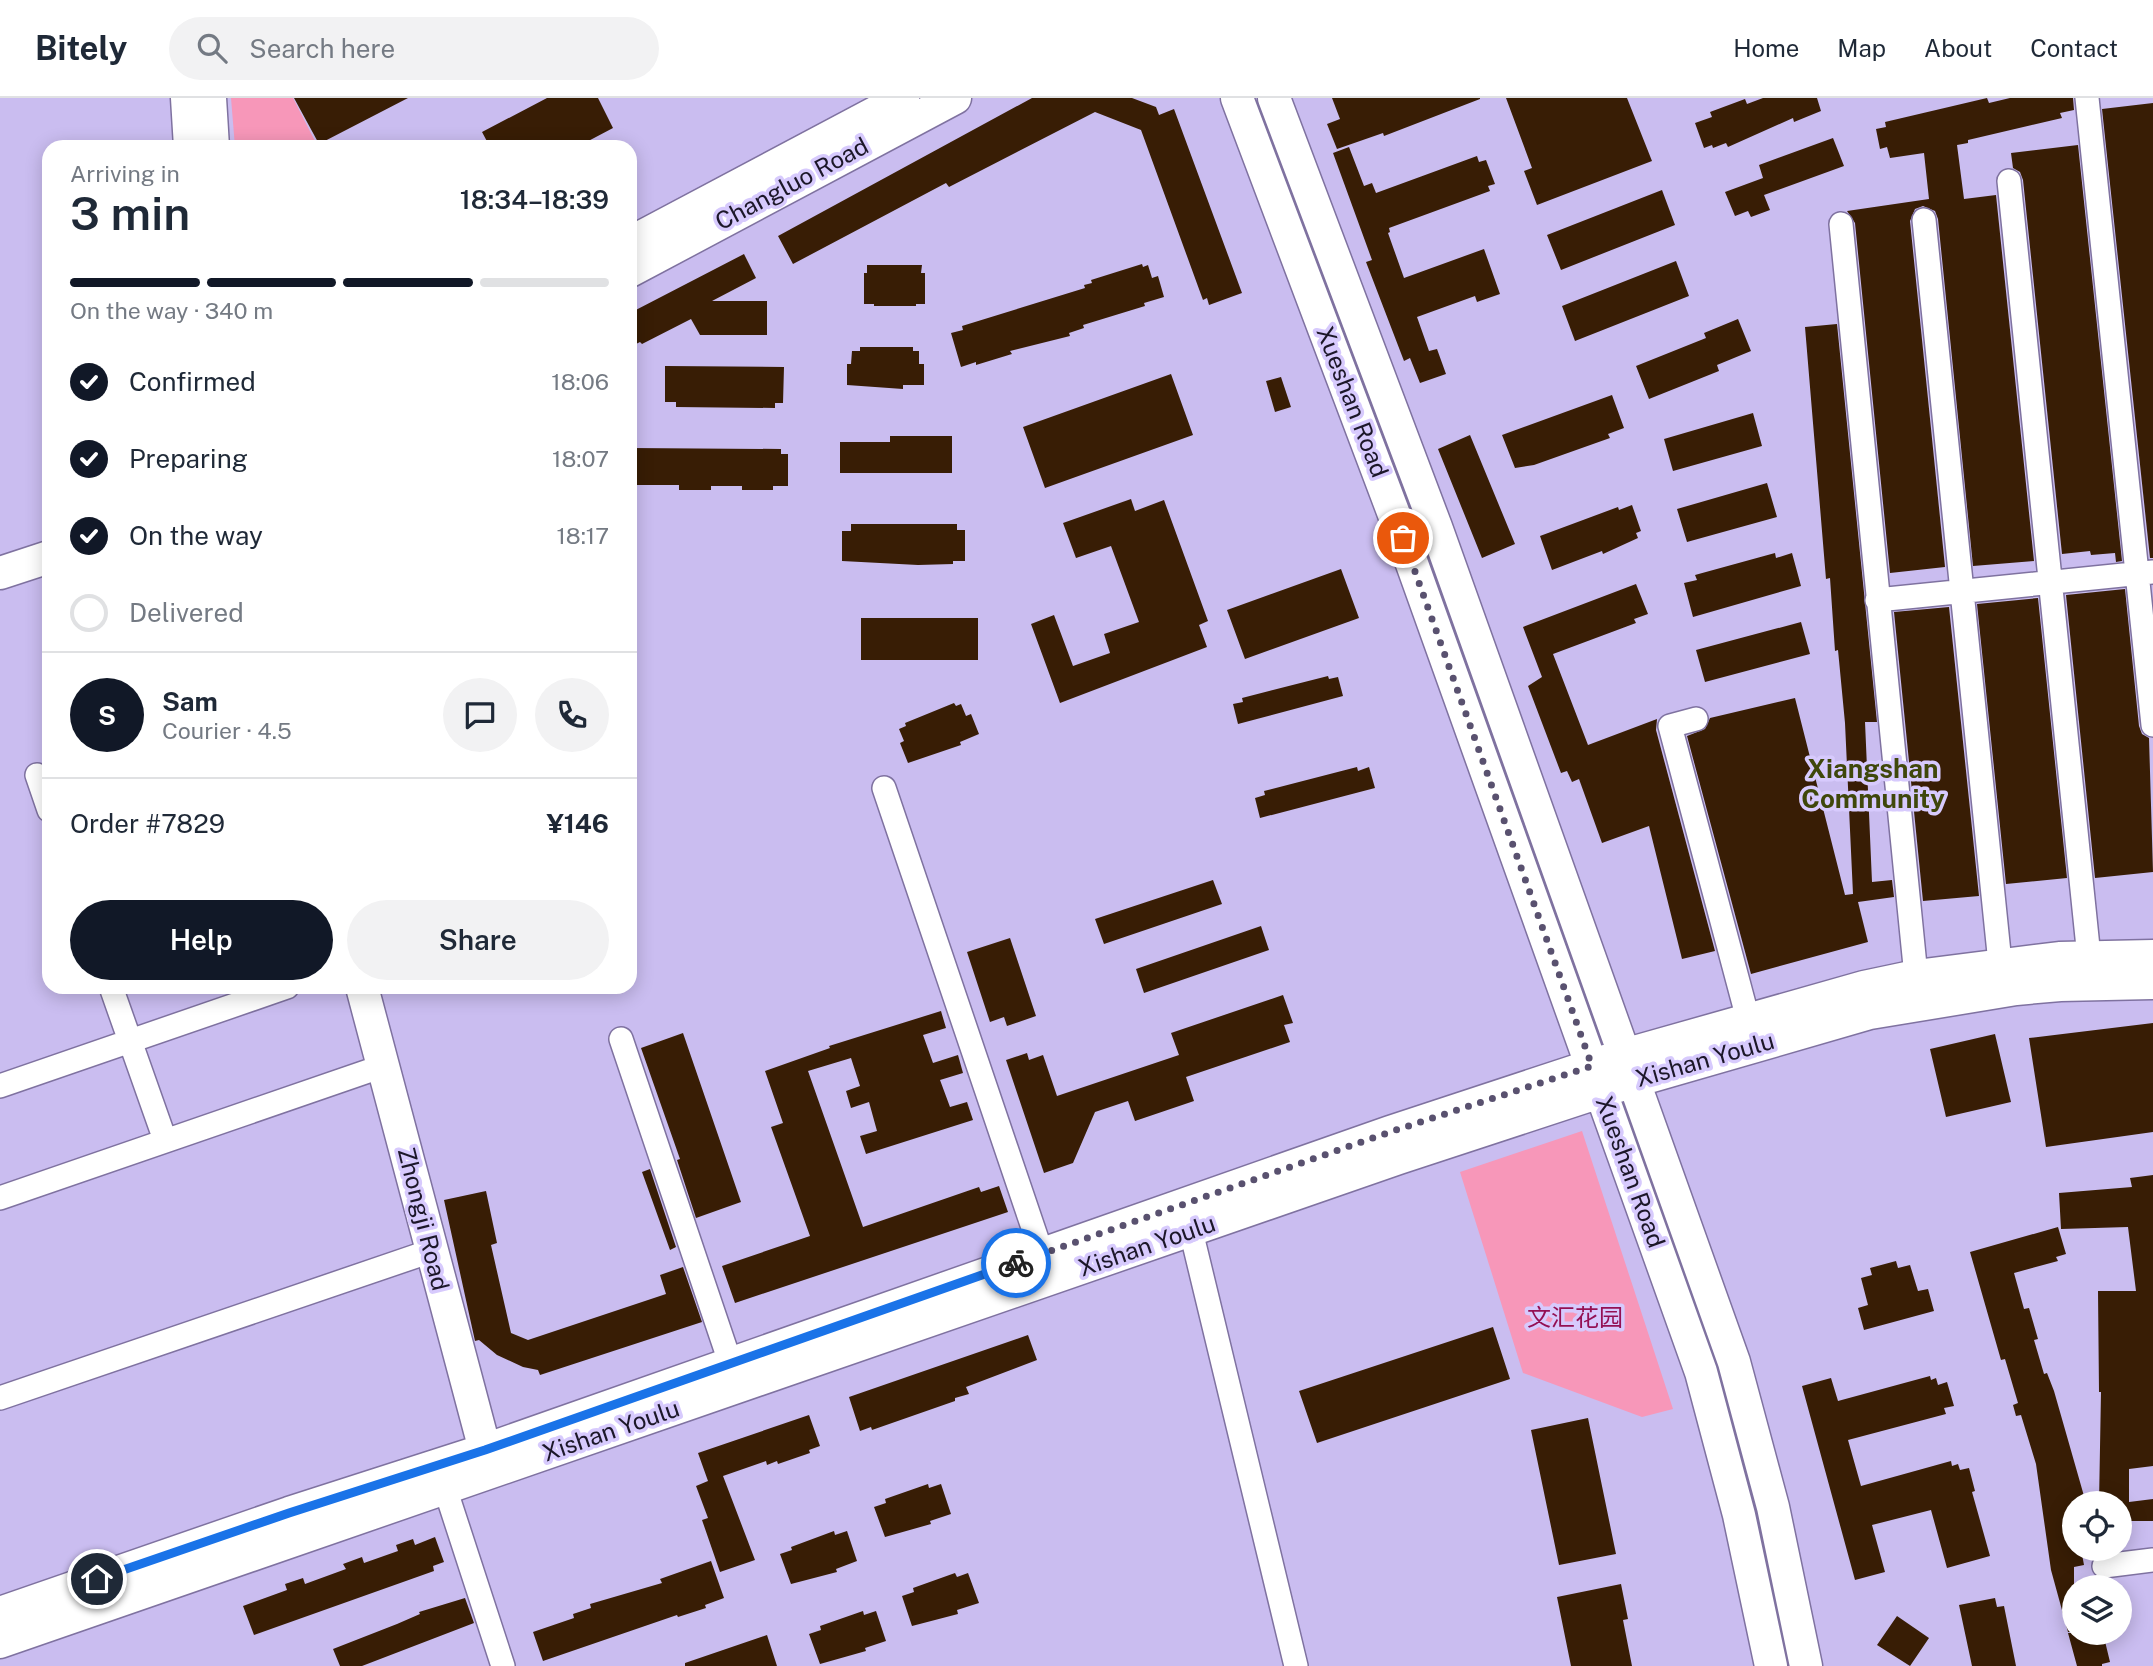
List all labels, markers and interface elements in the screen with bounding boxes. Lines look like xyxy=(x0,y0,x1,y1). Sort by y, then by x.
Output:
search box xyxy=(169,17,659,80)
text: Bitely xyxy=(35,29,127,67)
icon: search xyxy=(193,29,231,67)
text: Search here xyxy=(249,33,395,64)
text: Home xyxy=(1733,34,1799,62)
text: Map xyxy=(1837,34,1886,62)
text: About xyxy=(1924,34,1992,62)
text: Contact xyxy=(2030,34,2118,62)
street label: Changluo Road xyxy=(710,131,873,235)
text: Arriving in xyxy=(70,160,180,187)
text: 18:34–18:39 xyxy=(460,184,609,215)
text: 3 min xyxy=(70,186,190,240)
text: On the way · 340 m xyxy=(70,297,273,324)
street label: Xueshan Road xyxy=(1311,322,1395,481)
icon: check xyxy=(70,363,108,401)
text: Confirmed xyxy=(129,366,256,397)
text: 18:06 xyxy=(551,368,609,395)
icon: check xyxy=(70,440,108,478)
text: Preparing xyxy=(129,443,248,474)
text: 18:07 xyxy=(552,445,609,472)
pin xyxy=(1373,508,1433,568)
icon: check xyxy=(70,517,108,555)
icon: bag xyxy=(1384,519,1422,557)
text: On the way xyxy=(129,520,263,551)
text: 18:17 xyxy=(556,522,609,549)
text: Delivered xyxy=(129,597,244,628)
button: chat xyxy=(443,678,517,752)
button: phone xyxy=(535,678,609,752)
text: Sam xyxy=(162,686,218,717)
text: S xyxy=(98,700,116,731)
text: Courier · 4.5 xyxy=(162,717,292,744)
district label: Xiangshan Community xyxy=(1801,753,1945,814)
text: Order #7829 xyxy=(70,808,225,839)
text: ¥146 xyxy=(547,808,609,839)
button: Help xyxy=(70,900,333,980)
button: Share xyxy=(347,900,609,980)
street label: Xishan Youlu xyxy=(1632,1026,1777,1092)
street label: Xueshan Road xyxy=(1591,1092,1671,1251)
street label: Zhongji Road xyxy=(393,1144,455,1293)
street label: Xishan Youlu xyxy=(1075,1209,1219,1282)
courier xyxy=(981,1228,1051,1298)
icon: bike xyxy=(997,1244,1035,1282)
park label: 文汇花园 xyxy=(1527,1303,1623,1331)
street label: Xishan Youlu xyxy=(539,1394,683,1467)
map controls xyxy=(2062,1491,2132,1645)
button: locate xyxy=(2062,1491,2132,1561)
pin xyxy=(67,1549,127,1609)
icon: home xyxy=(78,1560,116,1598)
button: layers xyxy=(2062,1575,2132,1645)

